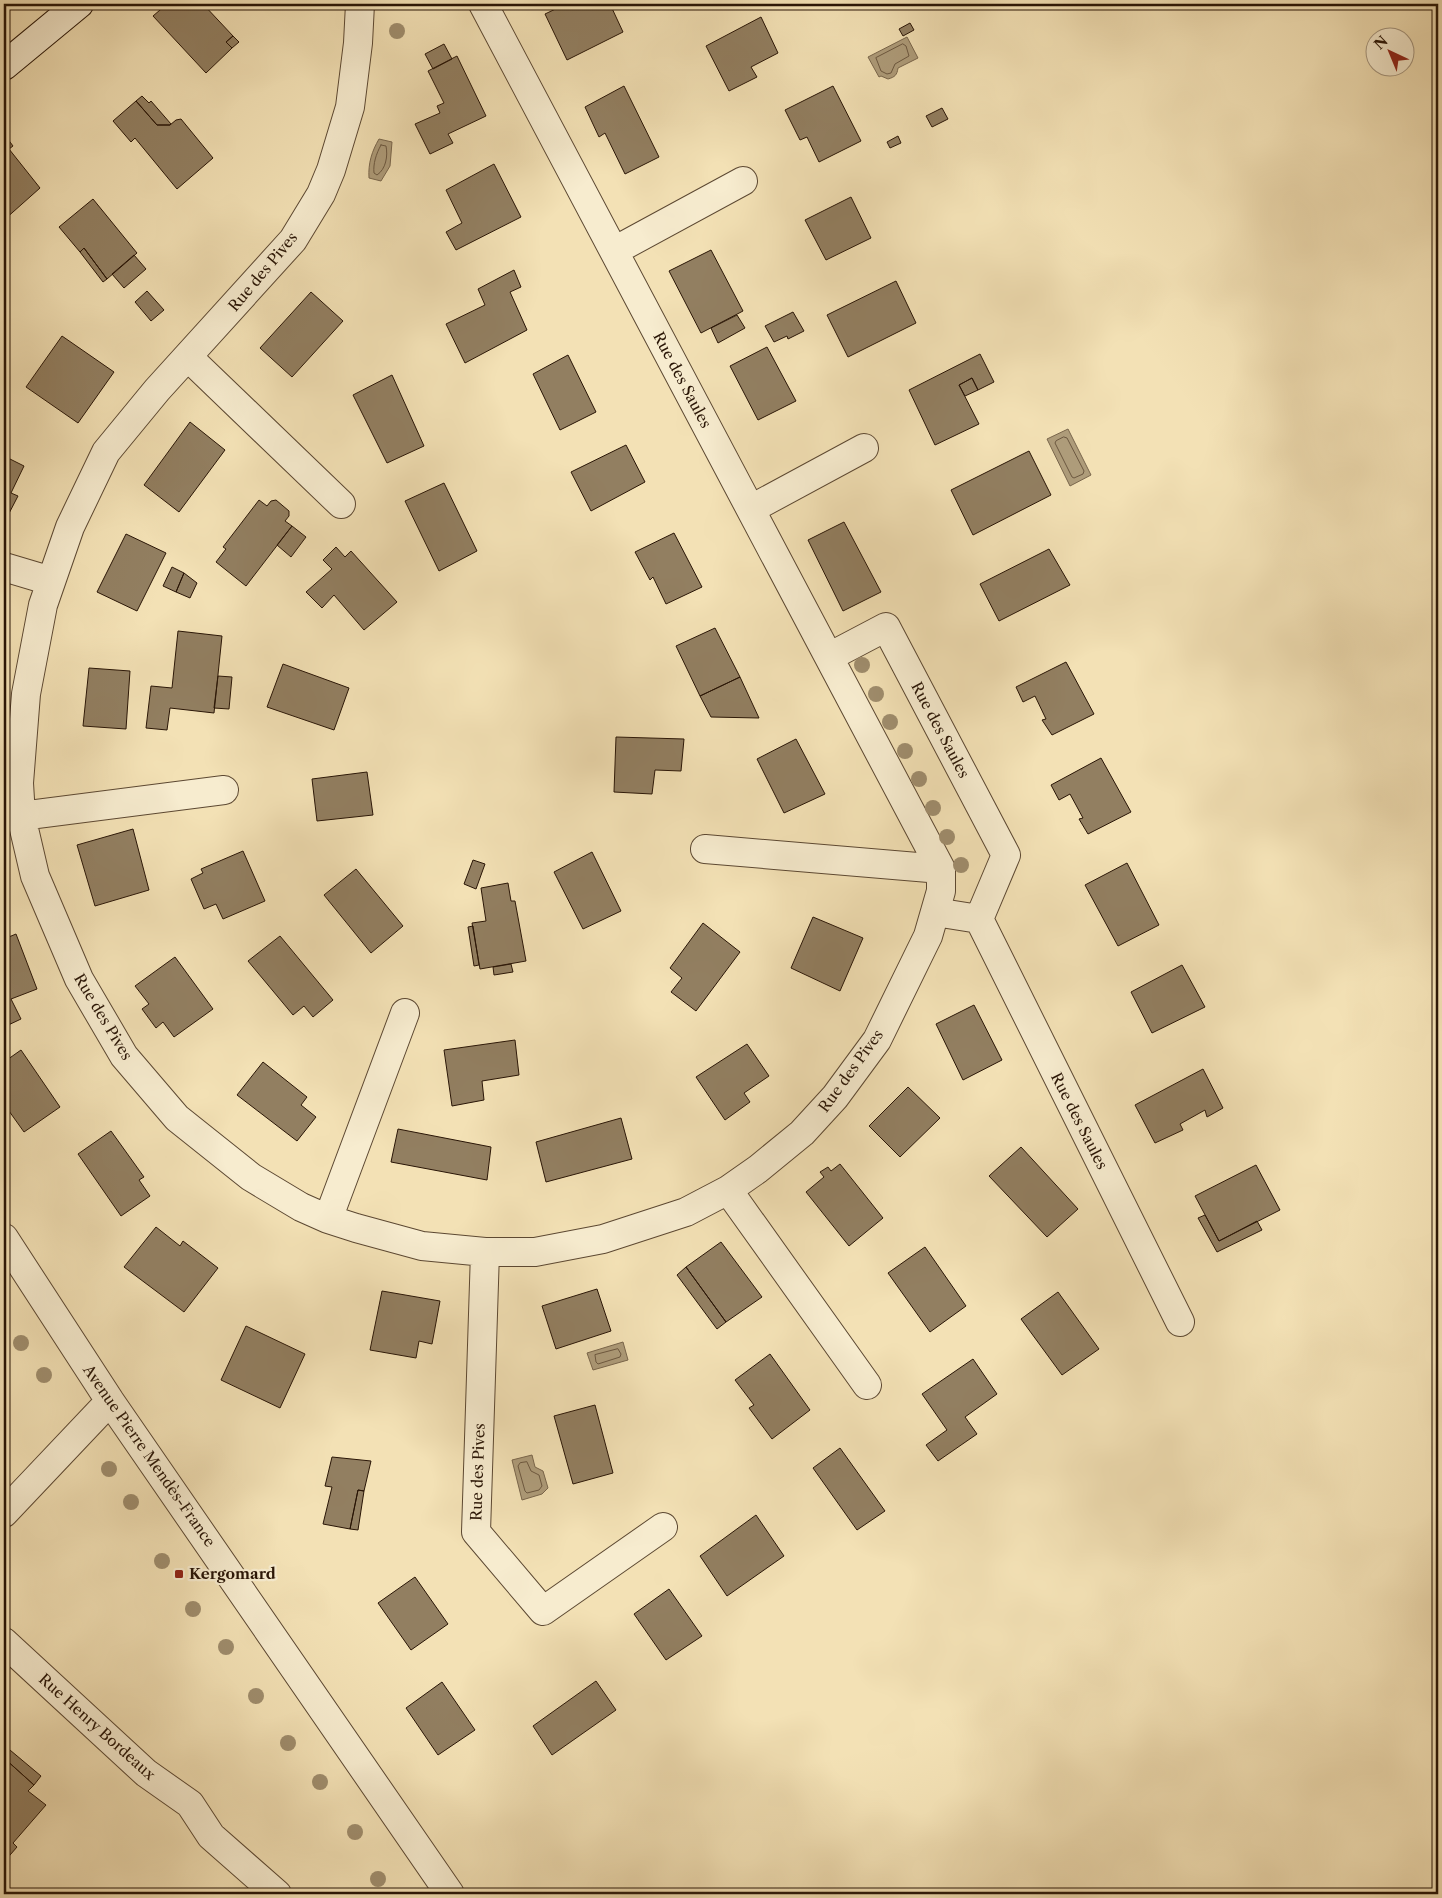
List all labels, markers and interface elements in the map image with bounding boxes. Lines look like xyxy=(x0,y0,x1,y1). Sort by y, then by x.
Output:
north arrow xyxy=(1364,28,1414,78)
text: N xyxy=(1370,32,1392,53)
street label: Rue des Pives xyxy=(224,228,301,315)
street label: Rue des Saules xyxy=(649,328,716,431)
street label: Rue des Saules xyxy=(907,678,974,781)
street label: Rue des Pives xyxy=(70,970,137,1063)
street label: Rue des Pives xyxy=(814,1026,887,1116)
street label: Rue des Saules xyxy=(1047,1069,1112,1172)
street label: Avenue Pierre Mendès-France xyxy=(79,1360,220,1550)
street label: Rue des Pives xyxy=(466,1423,489,1521)
place label: Kergomard xyxy=(189,1564,276,1583)
marker: Kergomard xyxy=(173,1568,185,1580)
street label: Rue Henry Bordeaux xyxy=(35,1669,160,1784)

